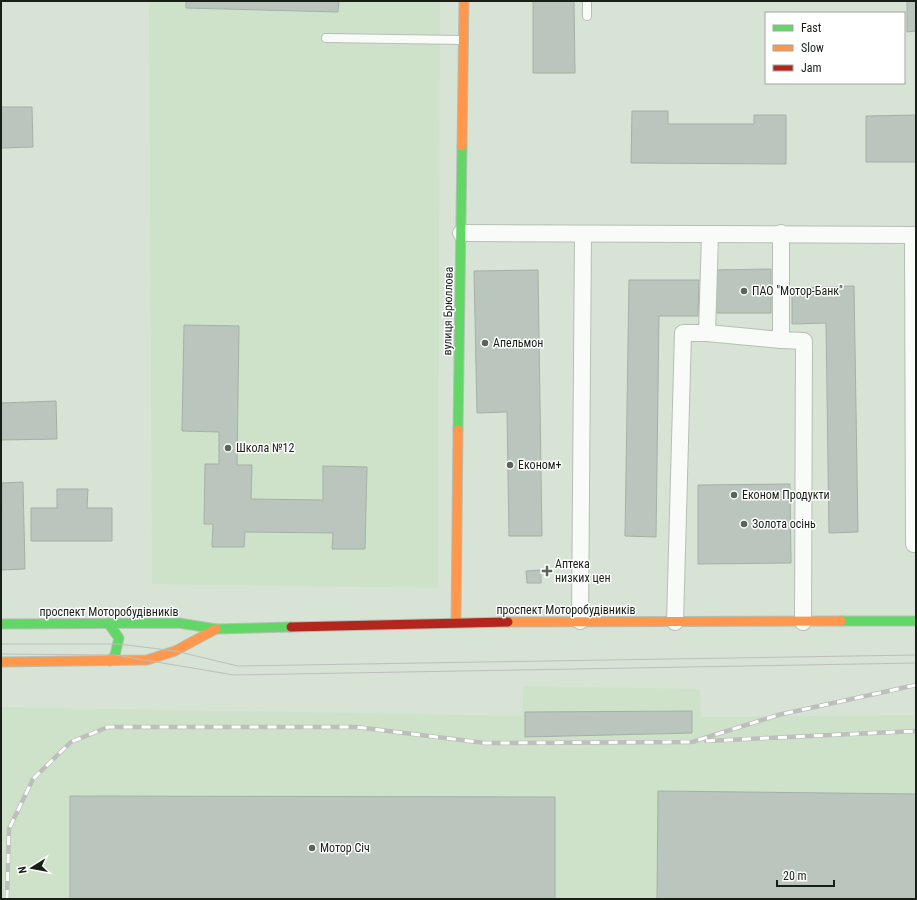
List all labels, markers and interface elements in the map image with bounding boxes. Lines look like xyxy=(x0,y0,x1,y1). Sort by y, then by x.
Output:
legend xyxy=(765,12,905,84)
text: Fast xyxy=(801,21,822,35)
text: Slow xyxy=(801,41,824,55)
text: Jam xyxy=(801,61,822,75)
street label: вулиця Брюллова xyxy=(440,266,456,356)
place label: ПАО "Мотор-Банк" xyxy=(752,284,843,298)
marker: ПАО "Мотор-Банк" xyxy=(739,286,749,296)
place label: Апельмон xyxy=(493,336,543,350)
marker: Апельмон xyxy=(480,338,490,348)
place label: Школа №12 xyxy=(236,441,295,455)
marker: Школа №12 xyxy=(223,443,233,453)
place label: Економ+ xyxy=(518,458,562,472)
marker: Економ+ xyxy=(505,460,515,470)
place label: Економ Продукти xyxy=(742,488,830,502)
marker: Економ Продукти xyxy=(729,490,739,500)
place label: Золота осінь xyxy=(752,517,816,531)
marker: Золота осінь xyxy=(739,519,749,529)
place label: Аптека низких цен xyxy=(555,557,611,585)
marker: Аптека низких цен xyxy=(542,566,552,576)
street label: проспект Моторобудівників xyxy=(496,603,636,617)
street label: проспект Моторобудівників xyxy=(39,605,179,619)
place label: Мотор Січ xyxy=(320,841,370,855)
marker: Мотор Січ xyxy=(307,843,317,853)
north arrow xyxy=(12,848,52,888)
scale bar xyxy=(777,862,834,888)
text: N xyxy=(16,865,30,874)
text: 20 m xyxy=(783,869,807,883)

